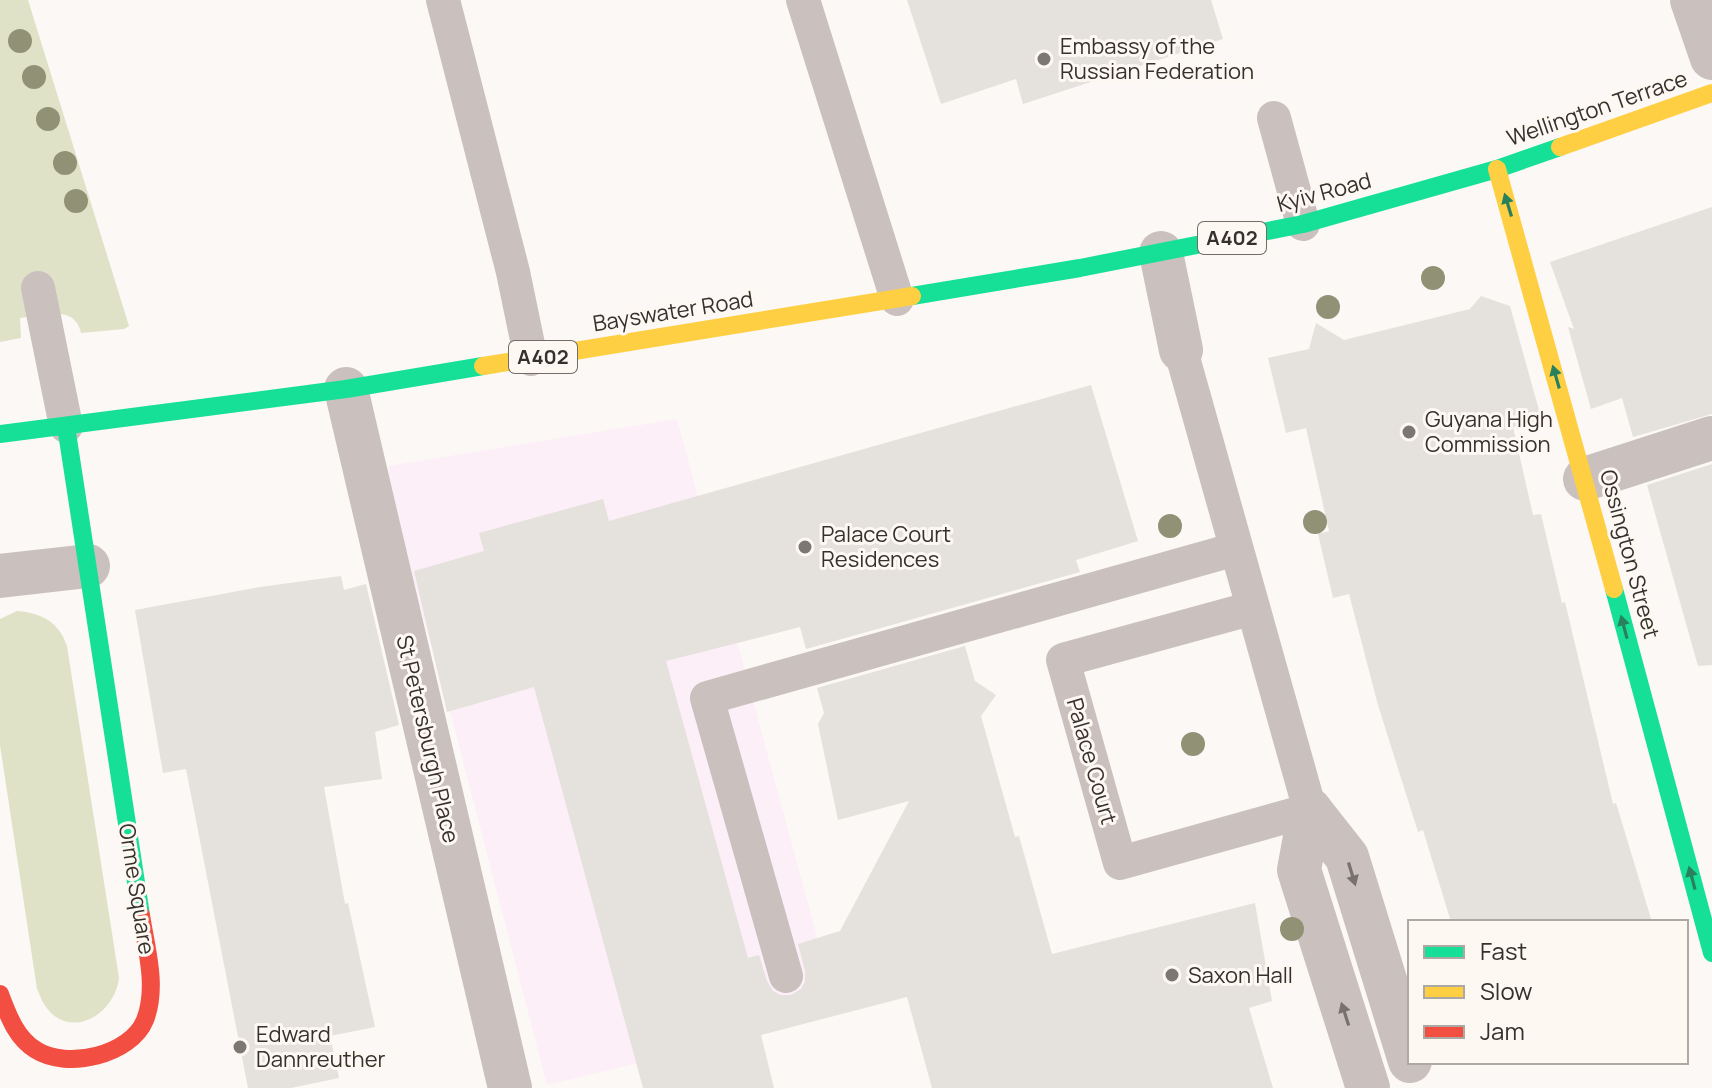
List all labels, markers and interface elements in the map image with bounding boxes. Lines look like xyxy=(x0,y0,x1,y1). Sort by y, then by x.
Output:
place label: Embassy of the Russian Federation xyxy=(1060,31,1254,86)
marker: Embassy of the Russian Federation xyxy=(1035,50,1053,68)
street label: Wellington Terrace xyxy=(1503,63,1691,153)
street label: Kyiv Road xyxy=(1273,165,1375,219)
one-way arrow xyxy=(1501,192,1514,216)
road number: A402 xyxy=(1198,222,1266,254)
street label: Bayswater Road xyxy=(591,284,755,338)
road number: A402 xyxy=(509,341,577,373)
one-way arrow xyxy=(1549,364,1562,388)
place label: Guyana High Commission xyxy=(1425,404,1553,459)
marker: Guyana High Commission xyxy=(1400,423,1418,441)
street label: Ossington Street xyxy=(1593,466,1667,642)
place label: Palace Court Residences xyxy=(821,519,951,574)
marker: Palace Court Residences xyxy=(796,538,814,556)
one-way arrow xyxy=(1618,614,1630,639)
street label: St Petersburgh Place xyxy=(389,632,467,846)
street label: Palace Court xyxy=(1060,694,1124,828)
street label: Orme Square xyxy=(112,821,162,957)
one-way arrow xyxy=(1346,862,1359,886)
one-way arrow xyxy=(1685,866,1697,891)
legend xyxy=(1408,920,1688,1064)
text: Fast xyxy=(1480,934,1527,967)
place label: Saxon Hall xyxy=(1188,960,1293,990)
marker: Saxon Hall xyxy=(1163,966,1181,984)
text: Slow xyxy=(1480,974,1533,1007)
one-way arrow xyxy=(1338,1001,1350,1025)
text: Jam xyxy=(1480,1014,1525,1047)
place label: Edward Dannreuther xyxy=(256,1019,386,1074)
marker: Edward Dannreuther xyxy=(231,1038,249,1056)

